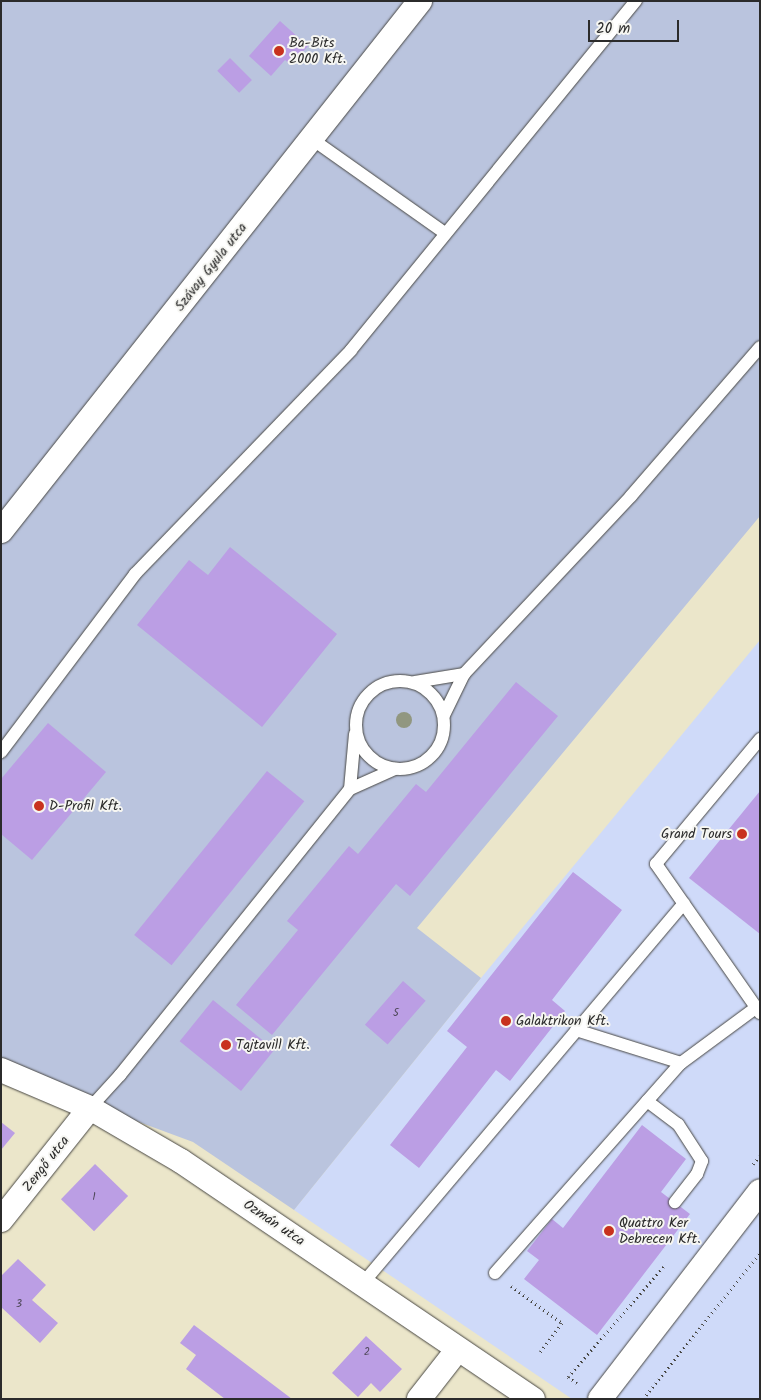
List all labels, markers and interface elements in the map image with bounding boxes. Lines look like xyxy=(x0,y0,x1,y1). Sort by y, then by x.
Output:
scale bar xyxy=(591,10,682,42)
text: 20 m xyxy=(596,17,630,41)
place label: Ba-Bits 2000 Kft. xyxy=(289,35,346,68)
marker: Ba-Bits 2000 Kft. xyxy=(273,45,285,57)
street label: Szávay Gyula utca xyxy=(171,220,251,314)
place label: D-Profil Kft. xyxy=(49,798,122,814)
marker: D-Profil Kft. xyxy=(33,800,45,812)
place label: Grand Tours xyxy=(661,826,732,842)
marker: Grand Tours xyxy=(736,828,748,840)
house number: 5 xyxy=(393,1006,399,1020)
place label: Galaktrikon Kft. xyxy=(516,1013,609,1029)
marker: Galaktrikon Kft. xyxy=(500,1015,512,1027)
place label: Tajtavill Kft. xyxy=(236,1037,310,1053)
marker: Tajtavill Kft. xyxy=(220,1039,232,1051)
street label: Zengő utca xyxy=(19,1133,73,1195)
house number: 1 xyxy=(92,1190,96,1204)
street label: Ozmán utca xyxy=(240,1196,308,1250)
place label: Quattro Ker Debrecen Kft. xyxy=(619,1215,700,1248)
marker: Quattro Ker Debrecen Kft. xyxy=(603,1225,615,1237)
house number: 3 xyxy=(16,1297,22,1311)
house number: 2 xyxy=(364,1345,370,1359)

